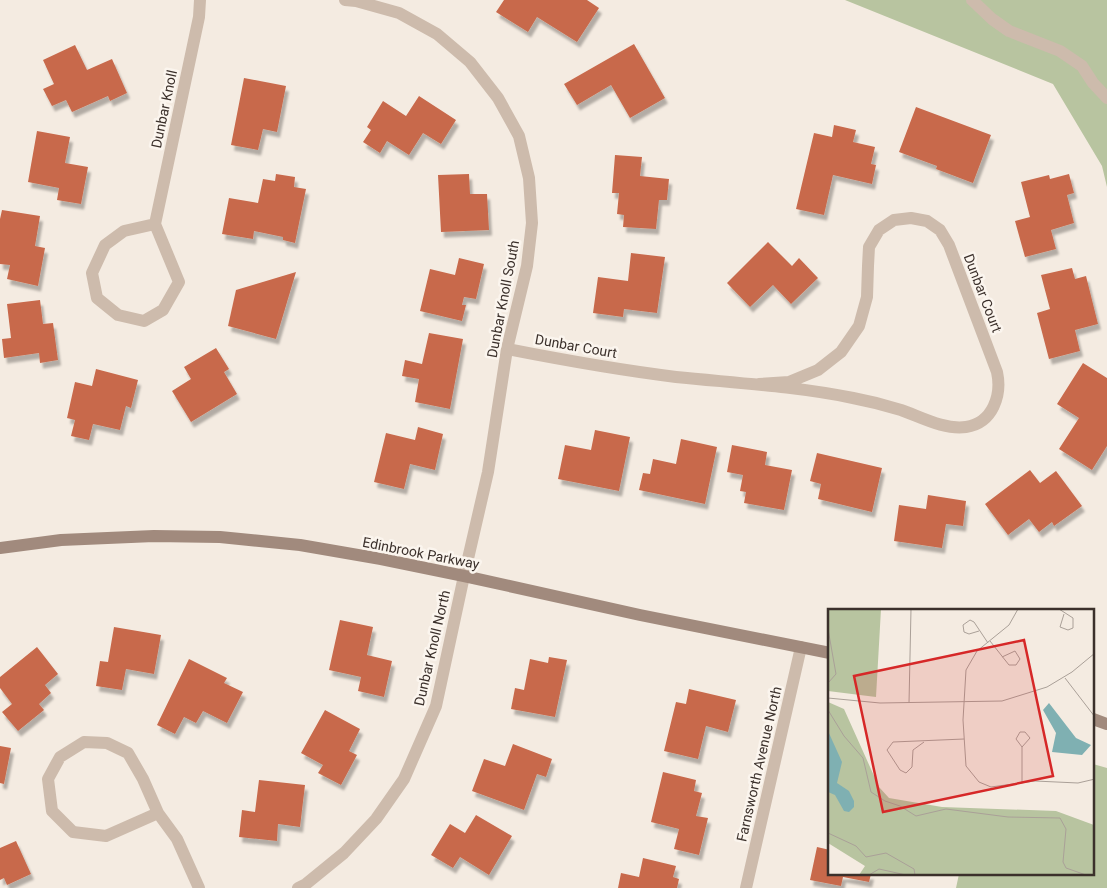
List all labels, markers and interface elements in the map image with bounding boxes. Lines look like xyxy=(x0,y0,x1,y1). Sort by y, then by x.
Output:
street label: Dunbar Knoll xyxy=(148,68,180,150)
street label: Dunbar Knoll South xyxy=(484,239,522,359)
street label: Dunbar Court xyxy=(961,251,1005,335)
street label: Dunbar Court xyxy=(534,331,619,361)
street label: Edinbrook Parkway xyxy=(361,534,481,572)
street label: Dunbar Knoll North xyxy=(411,589,453,707)
inset map xyxy=(828,609,1094,876)
street label: Farnsworth Avenue North xyxy=(733,685,785,843)

